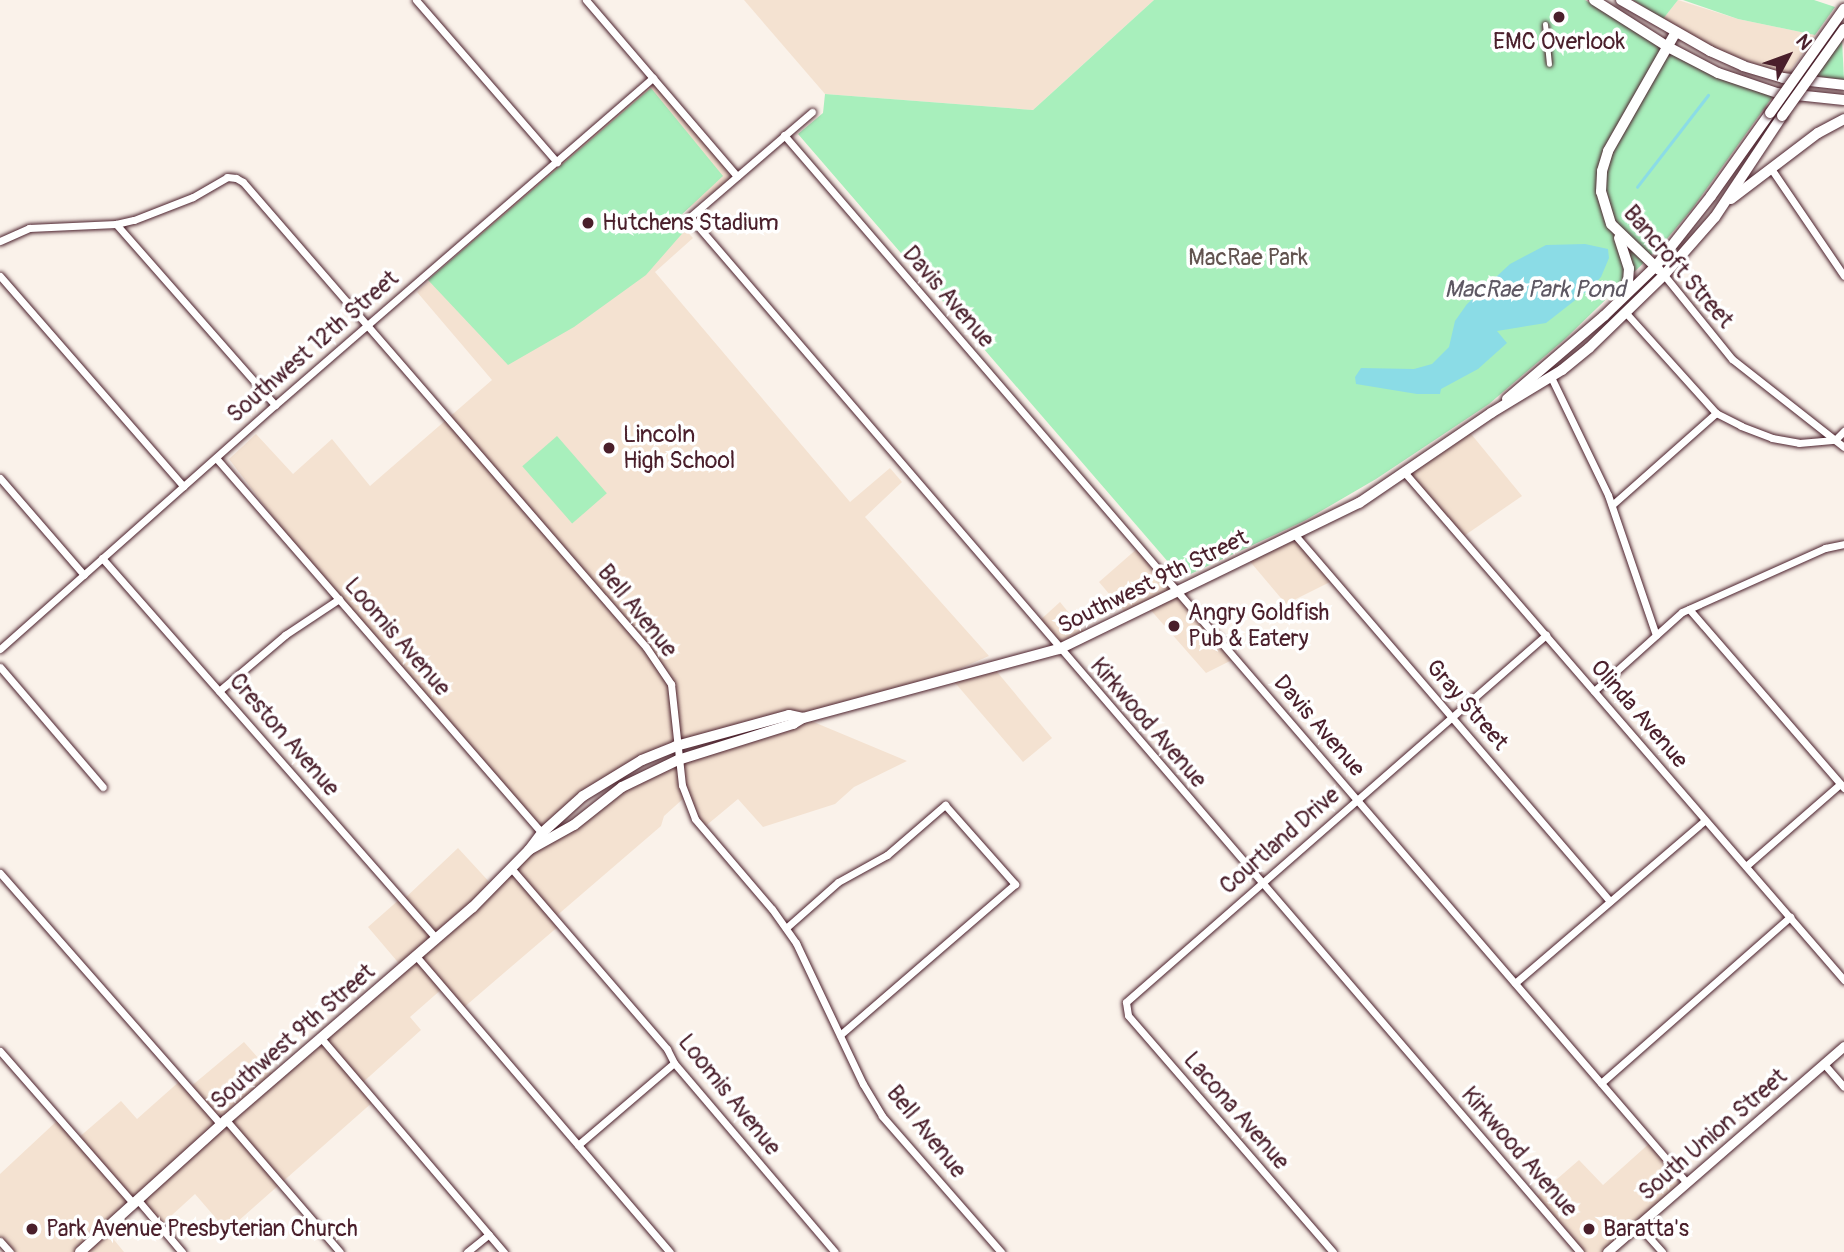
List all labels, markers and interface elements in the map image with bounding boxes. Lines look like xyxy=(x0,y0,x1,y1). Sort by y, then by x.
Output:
marker: EMC Overlook xyxy=(1551,9,1567,25)
north arrow xyxy=(1753,21,1823,91)
place label: EMC Overlook xyxy=(1493,28,1625,56)
text: N xyxy=(1791,29,1817,55)
street label: Bancroft Street xyxy=(1617,200,1739,334)
place label: Hutchens Stadium xyxy=(602,209,779,237)
marker: Hutchens Stadium xyxy=(580,215,596,231)
street label: Davis Avenue xyxy=(896,241,1000,353)
park label: MacRae Park xyxy=(1188,244,1308,272)
street label: Southwest 12th Street xyxy=(222,265,404,429)
water label: MacRae Park Pond xyxy=(1444,276,1626,304)
place label: Lincoln High School xyxy=(623,421,735,475)
marker: Lincoln High School xyxy=(601,440,617,456)
street label: Southwest 9th Street xyxy=(1053,524,1253,640)
street label: Bell Avenue xyxy=(591,559,683,663)
street label: Loomis Avenue xyxy=(338,572,456,702)
place label: Angry Goldfish Pub & Eatery xyxy=(1188,599,1329,653)
marker: Angry Goldfish Pub & Eatery xyxy=(1166,618,1182,634)
street label: Kirkwood Avenue xyxy=(1084,652,1212,794)
street label: Gray Street xyxy=(1420,654,1514,756)
street label: Olinda Avenue xyxy=(1584,654,1694,774)
street label: Creston Avenue xyxy=(223,668,345,802)
street label: Davis Avenue xyxy=(1267,670,1371,782)
street label: Courtland Drive xyxy=(1215,782,1345,900)
street label: Southwest 9th Street xyxy=(205,958,381,1116)
street label: Loomis Avenue xyxy=(672,1029,786,1161)
street label: Lacona Avenue xyxy=(1177,1047,1295,1175)
street label: South Union Street xyxy=(1633,1063,1793,1207)
street label: Bell Avenue xyxy=(880,1080,972,1184)
street label: Kirkwood Avenue xyxy=(1455,1081,1583,1223)
place label: Park Avenue Presbyterian Church xyxy=(46,1215,358,1243)
place label: Baratta's xyxy=(1603,1215,1689,1243)
marker: Park Avenue Presbyterian Church xyxy=(24,1221,40,1237)
marker: Baratta's xyxy=(1581,1221,1597,1237)

